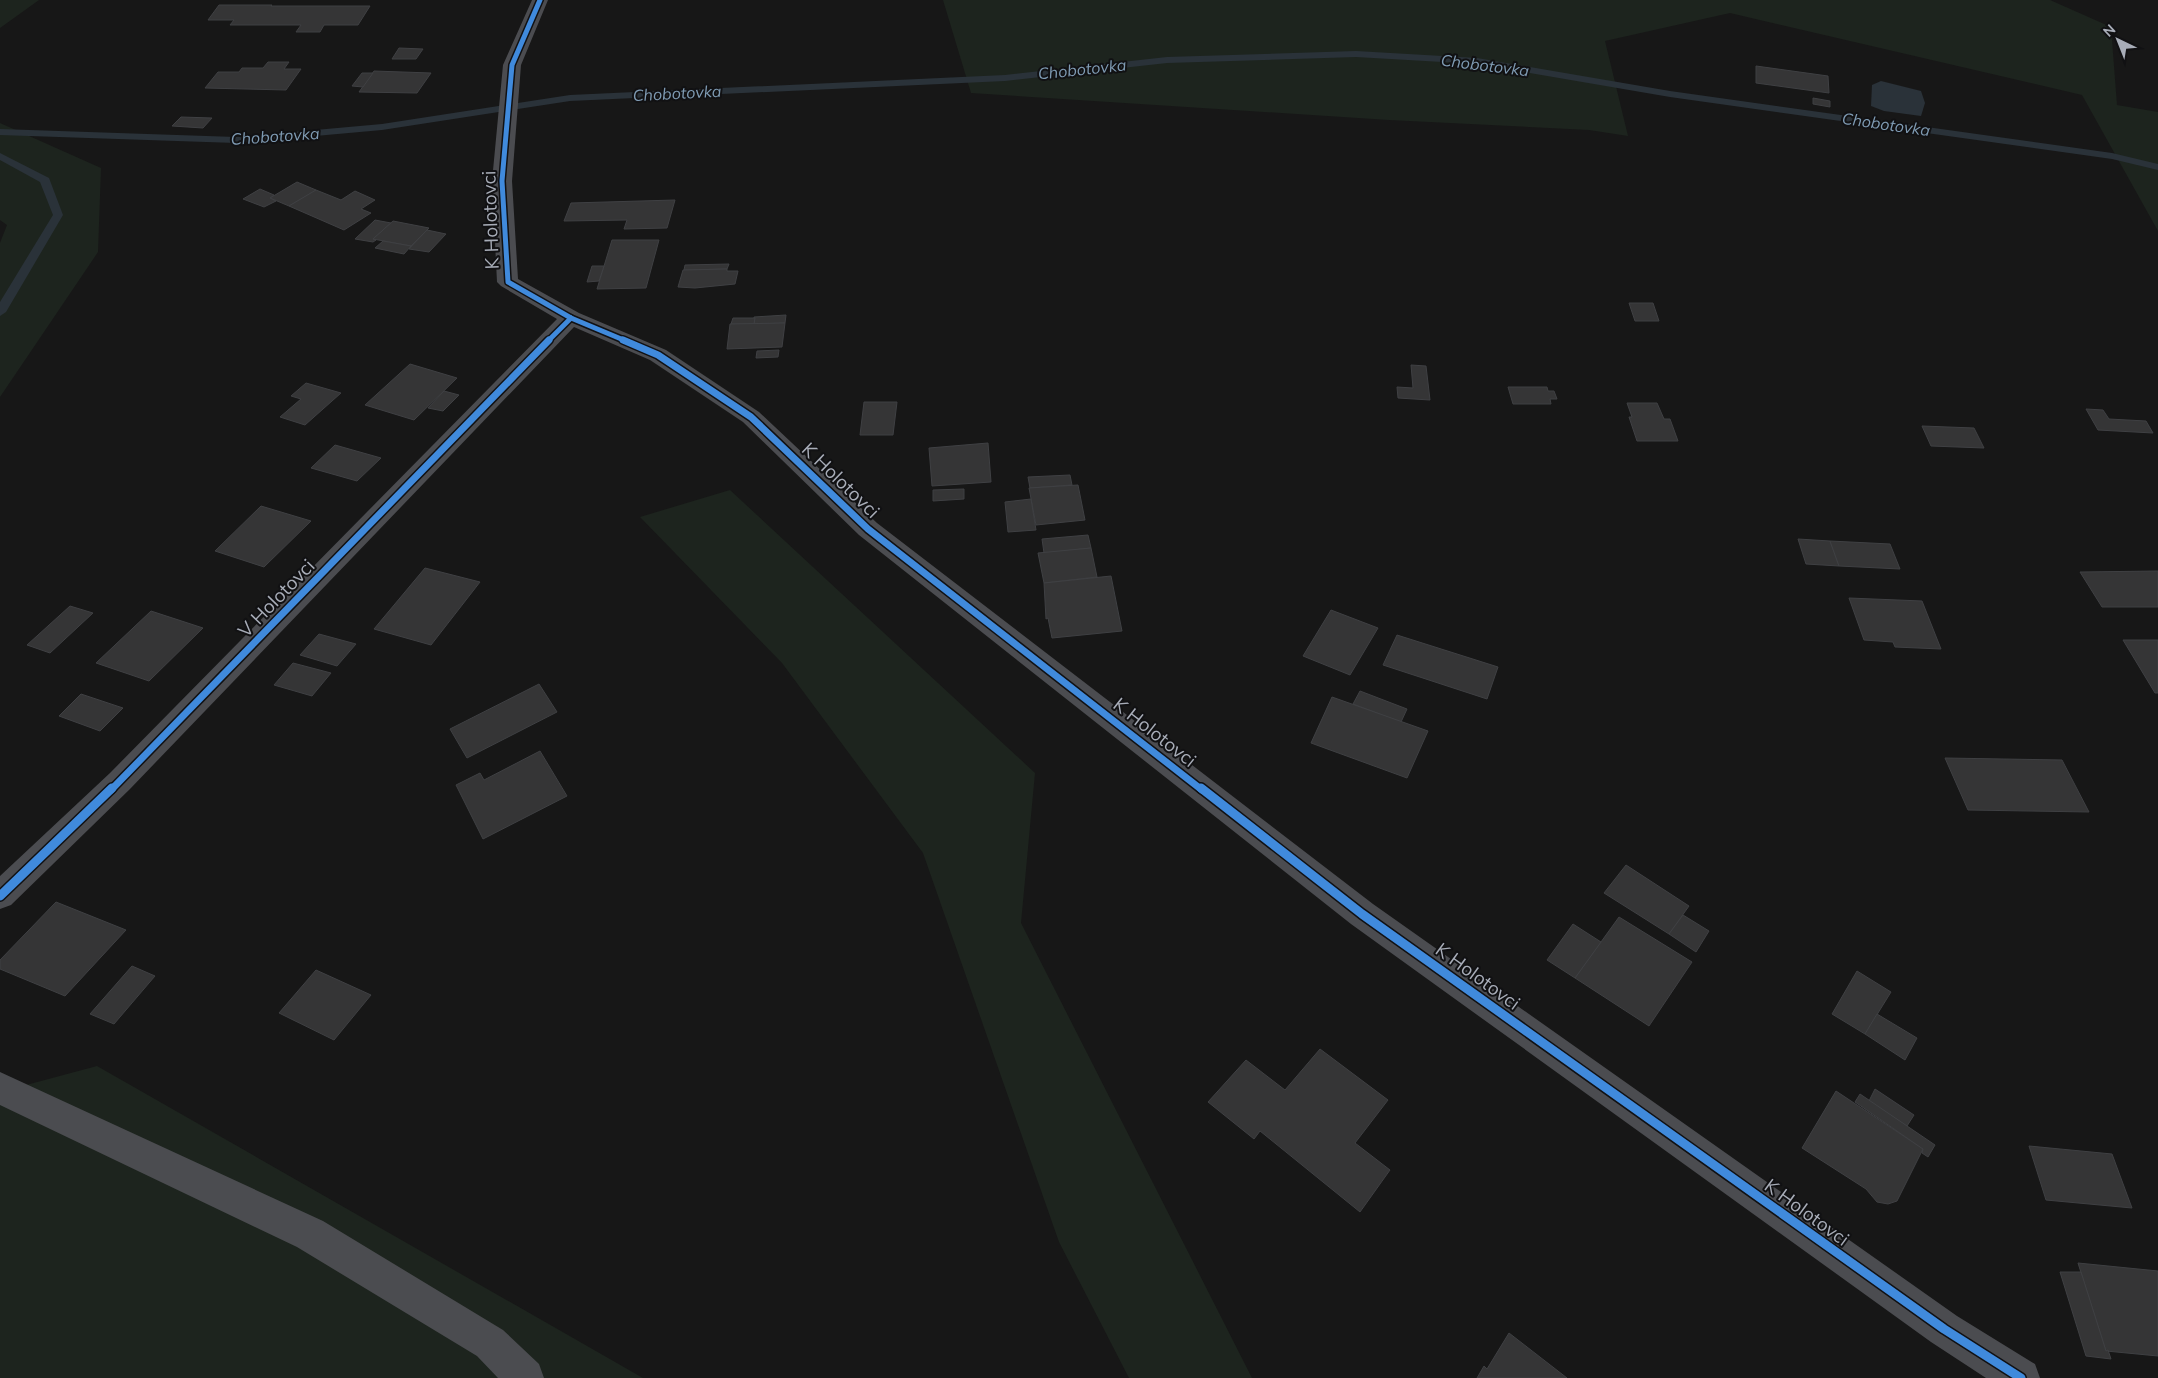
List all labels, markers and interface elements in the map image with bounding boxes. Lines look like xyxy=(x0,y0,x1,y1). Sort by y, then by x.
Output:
north arrow xyxy=(2093,15,2143,65)
text: N xyxy=(2099,20,2119,41)
water label: Chobotovka xyxy=(1440,50,1531,80)
water label: Chobotovka xyxy=(1037,54,1128,84)
water label: Chobotovka xyxy=(632,81,722,105)
water label: Chobotovka xyxy=(1841,108,1932,140)
water label: Chobotovka xyxy=(230,123,320,149)
street label: K Holotovci xyxy=(476,170,504,270)
street label: K Holotovci xyxy=(797,437,885,523)
street label: V Holotovci xyxy=(233,554,319,642)
street label: K Holotovci xyxy=(1109,692,1201,772)
street label: K Holotovci xyxy=(1431,937,1525,1015)
street label: K Holotovci xyxy=(1760,1173,1854,1251)

